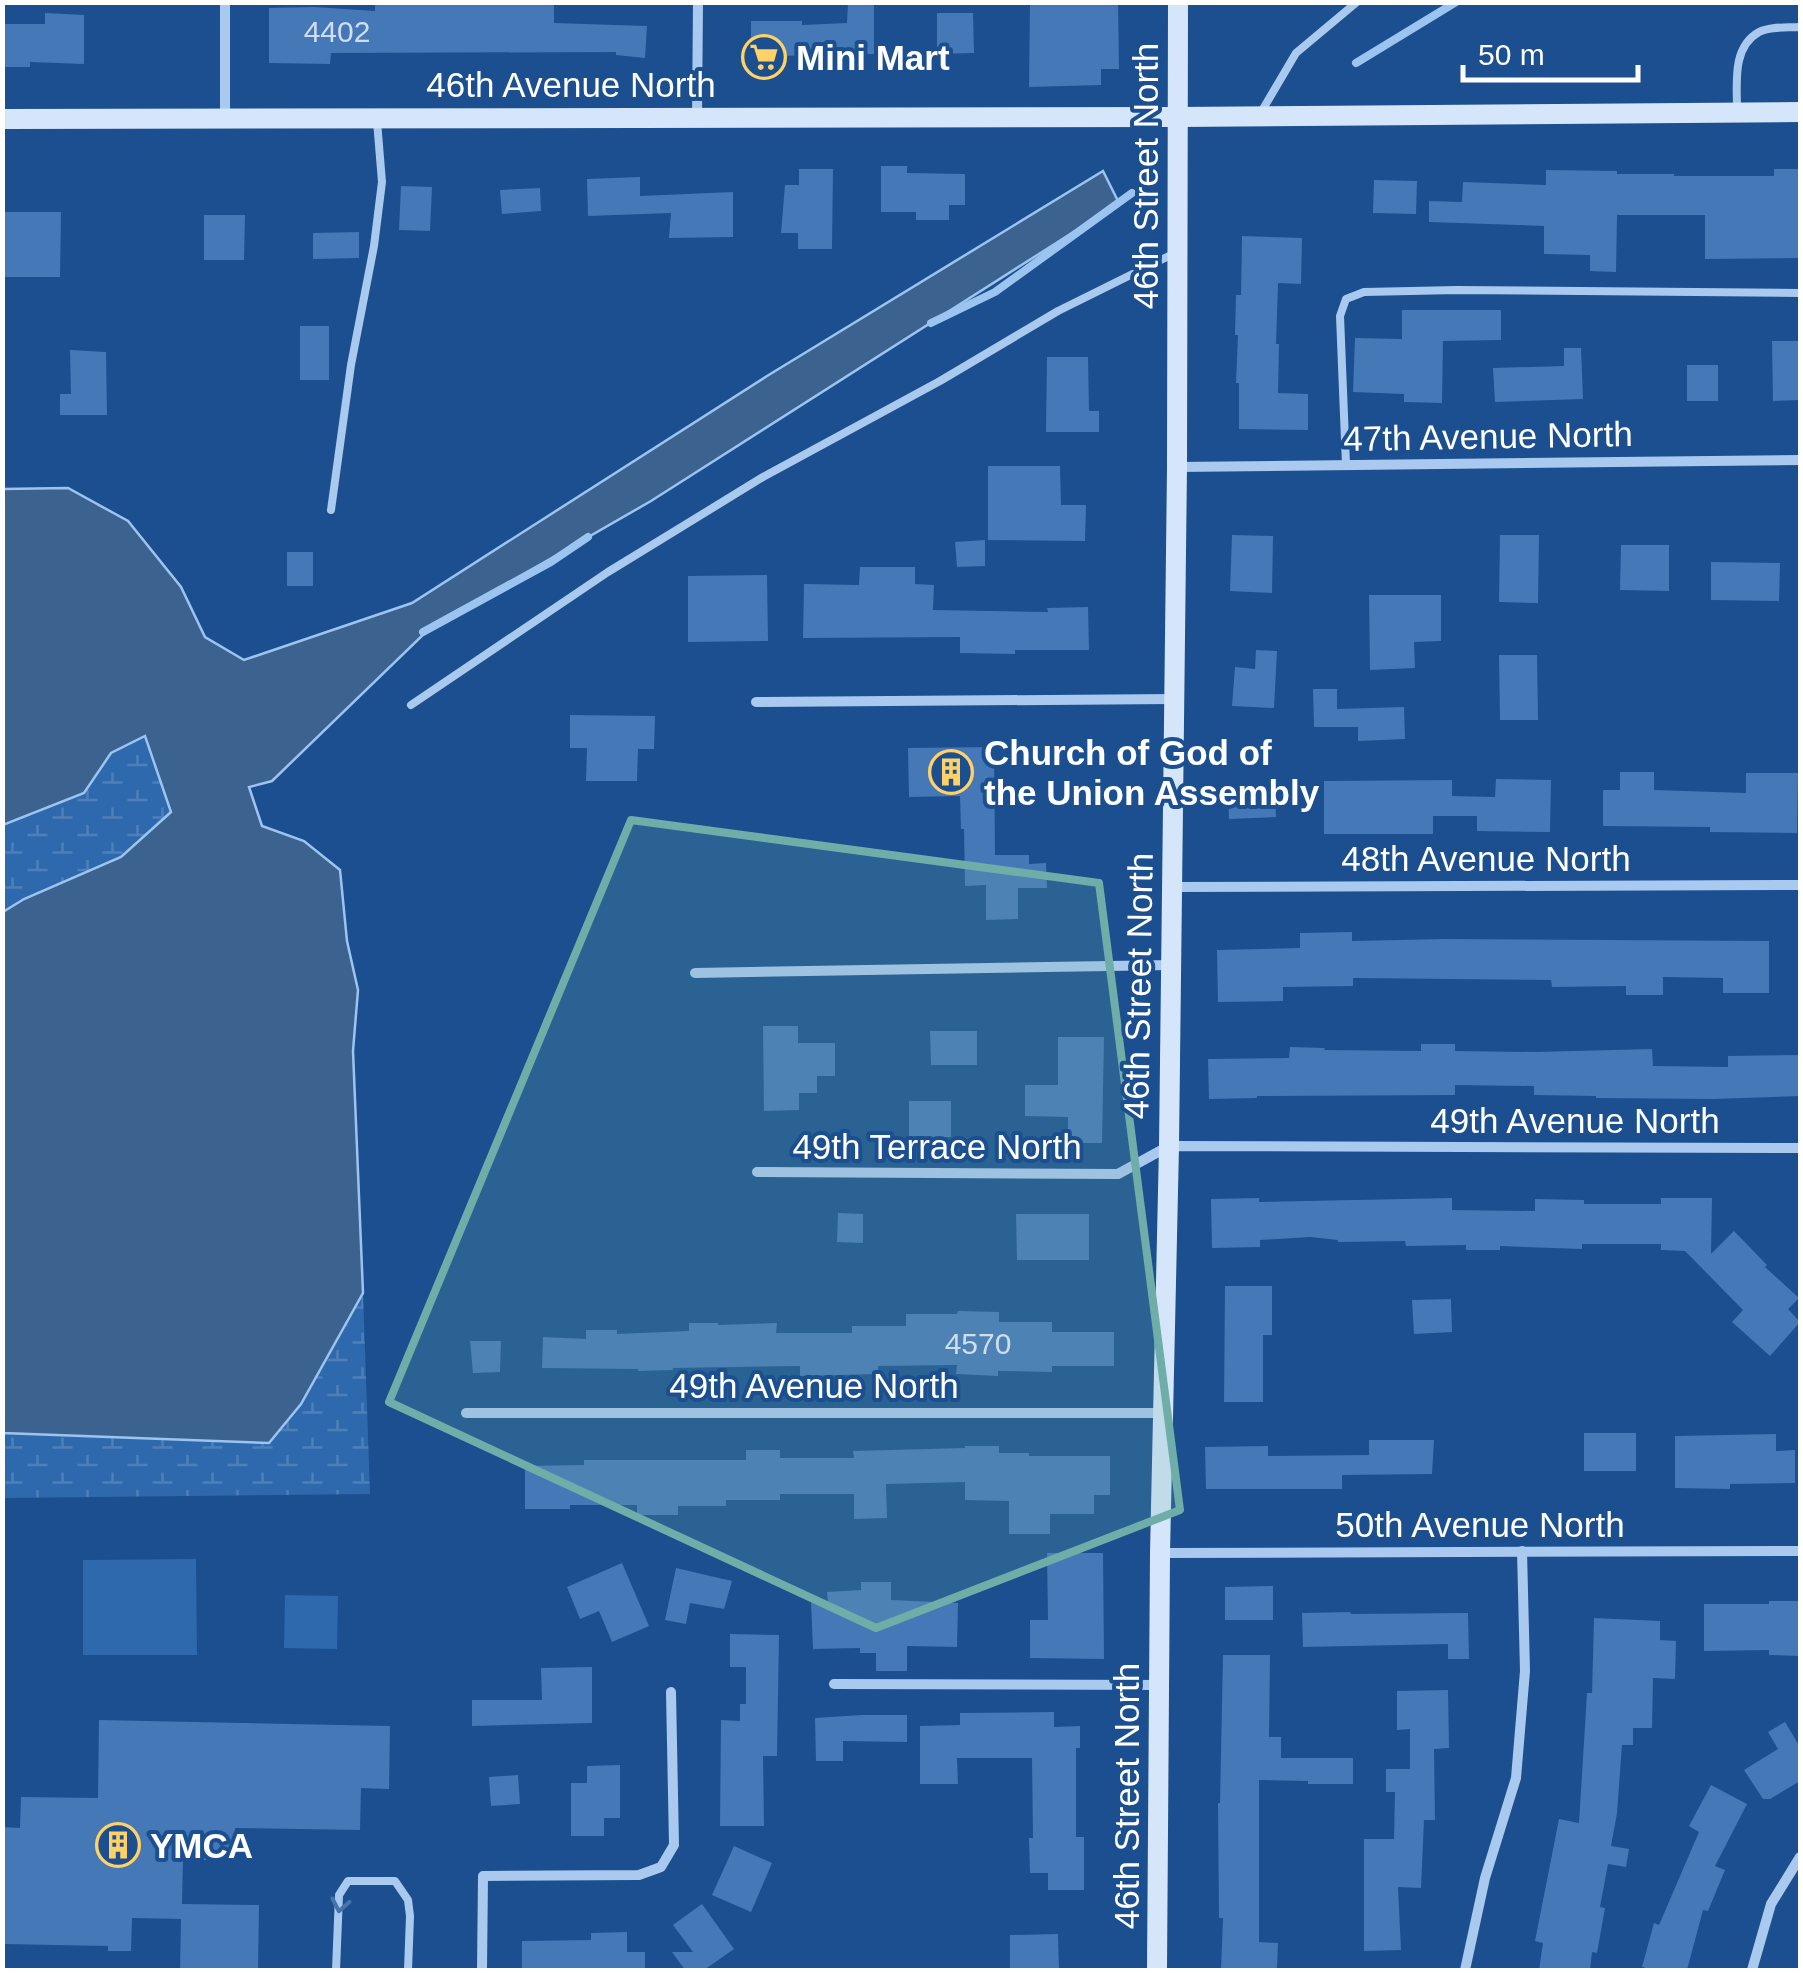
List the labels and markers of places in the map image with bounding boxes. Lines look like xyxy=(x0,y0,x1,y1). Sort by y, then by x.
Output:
supermarket icon: Mini Mart xyxy=(741,34,787,80)
place label: Mini Mart xyxy=(796,38,950,77)
place label: Church of God of the Union Assembly xyxy=(984,733,1320,812)
building icon: Church of God of the Union Assembly xyxy=(928,749,974,795)
building icon: YMCA xyxy=(95,1822,141,1868)
place label: YMCA xyxy=(150,1826,253,1865)

